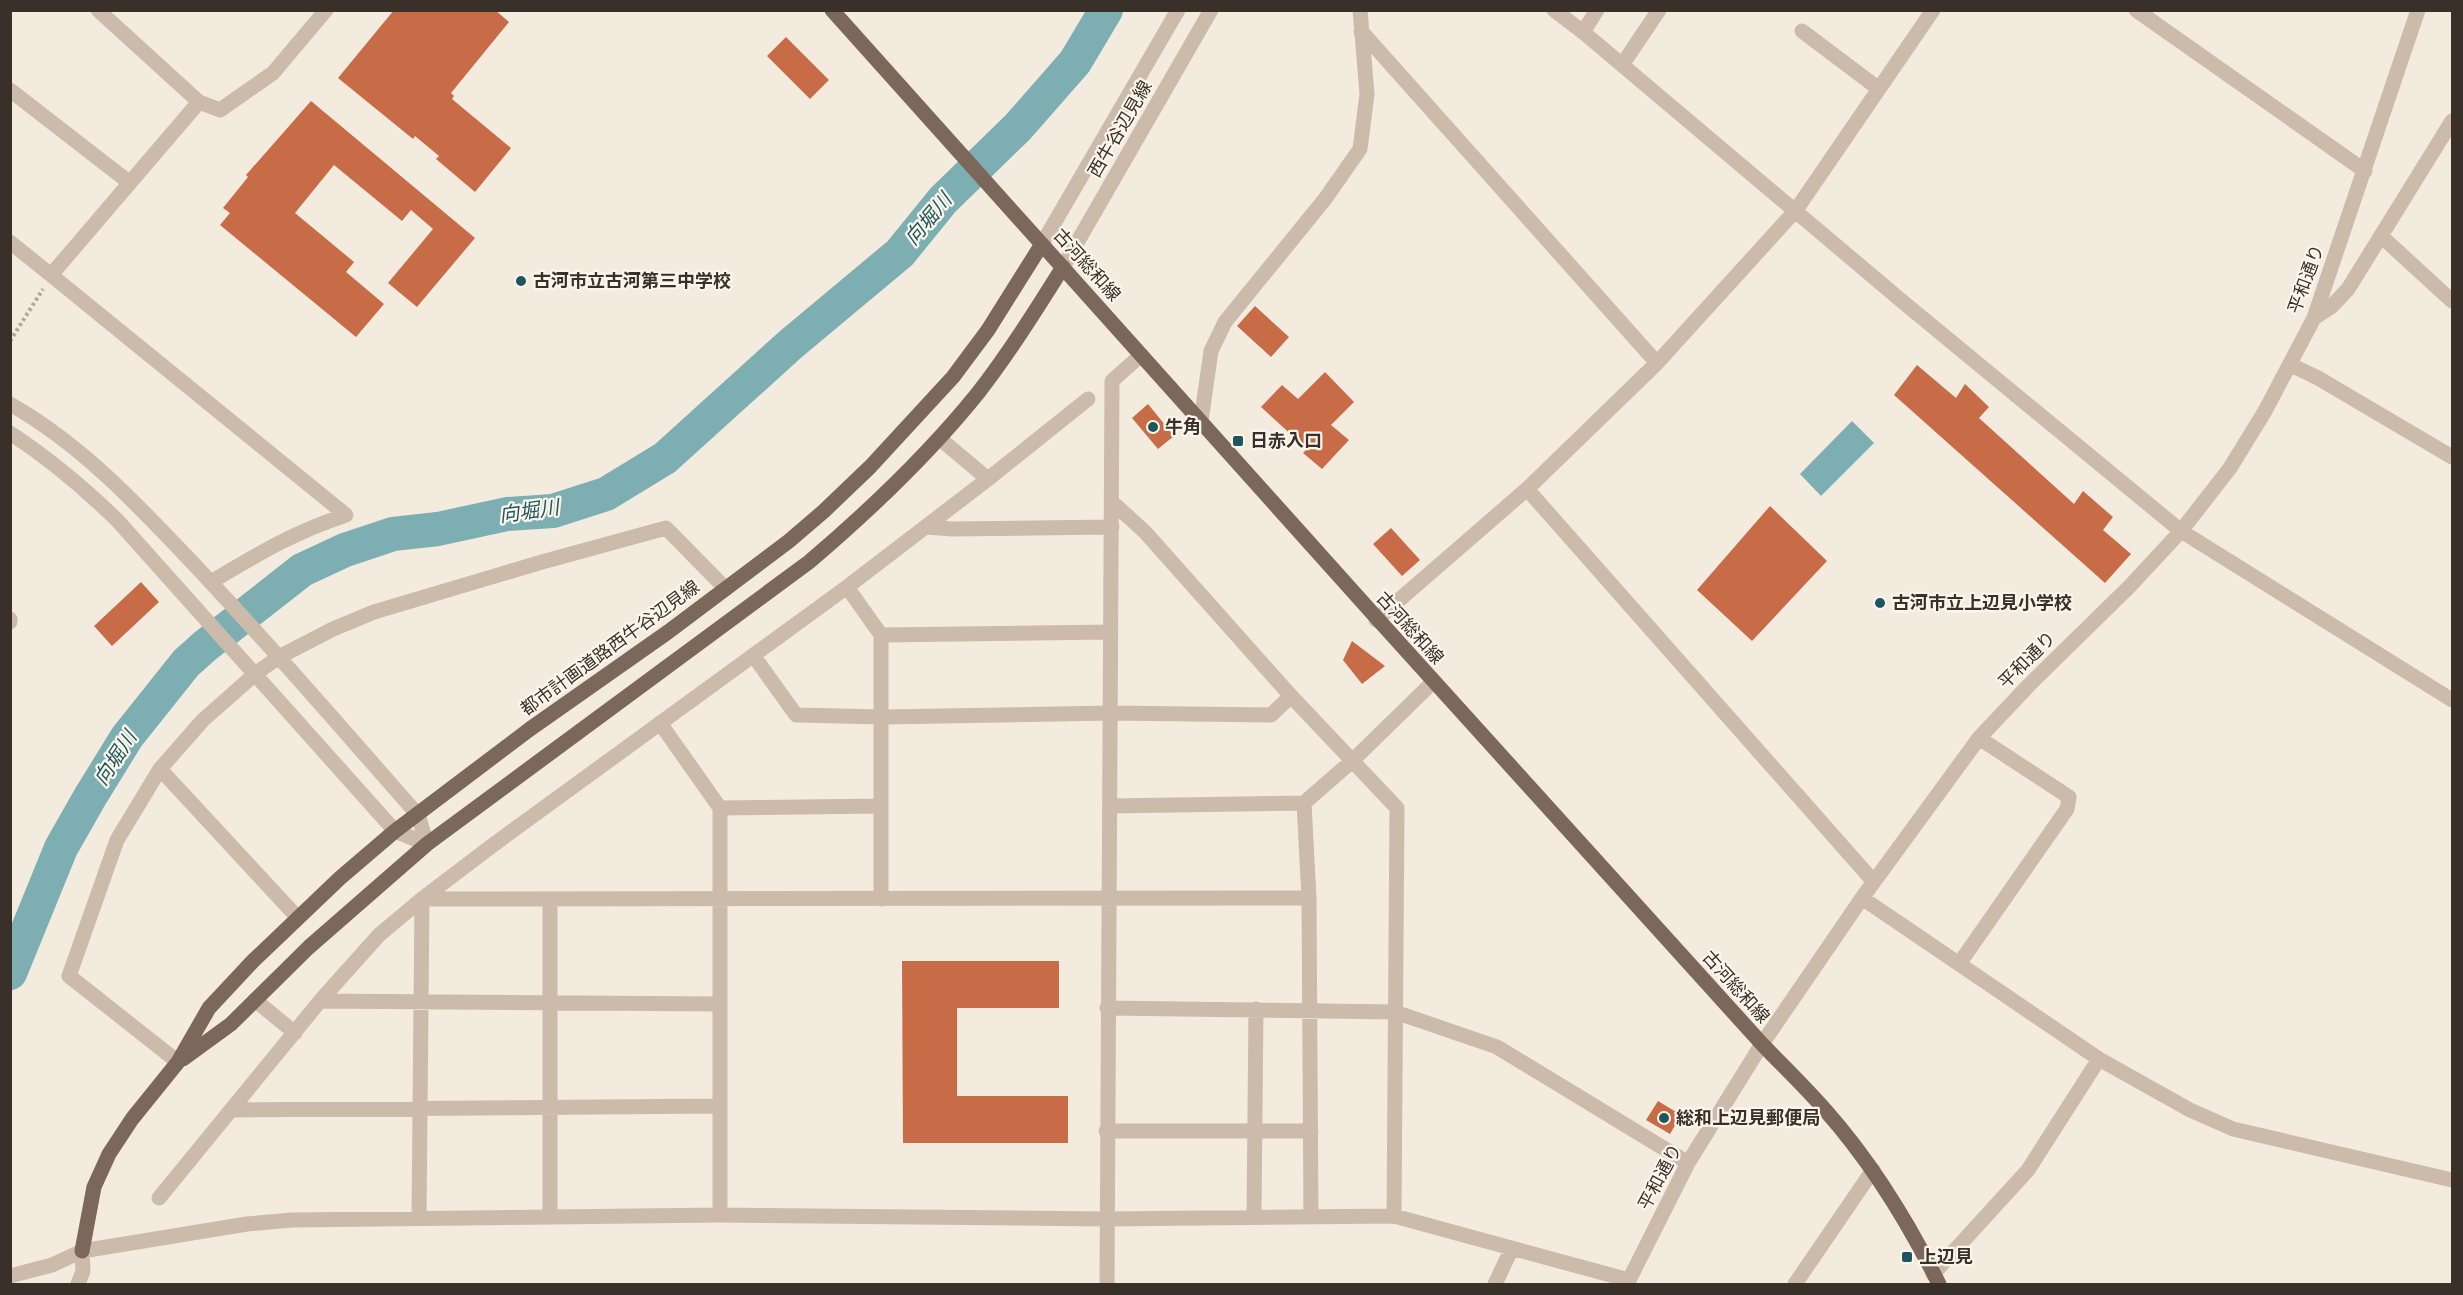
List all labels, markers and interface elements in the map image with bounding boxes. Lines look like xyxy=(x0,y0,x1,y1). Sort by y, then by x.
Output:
street label: 西牛谷辺見線 xyxy=(1083,77,1157,181)
water label: 向堀川 xyxy=(900,187,958,250)
street label: 古河総和線 xyxy=(1049,224,1125,306)
street label: 平和通り xyxy=(2283,241,2329,317)
place label: 古河市立古河第三中学校 xyxy=(533,270,731,292)
marker: 古河市立古河第三中学校 xyxy=(514,274,528,288)
place label: 牛角 xyxy=(1165,416,1201,438)
marker: 牛角 xyxy=(1146,420,1160,434)
place label: 日赤入口 xyxy=(1250,430,1322,452)
marker: 日赤入口 xyxy=(1231,434,1245,448)
water label: 向堀川 xyxy=(498,496,562,527)
street label: 都市計画道路西牛谷辺見線 xyxy=(516,576,704,720)
street label: 古河総和線 xyxy=(1372,587,1448,669)
place label: 古河市立上辺見小学校 xyxy=(1892,592,2072,614)
marker: 古河市立上辺見小学校 xyxy=(1873,596,1887,610)
street label: 平和通り xyxy=(1994,627,2060,693)
water label: 向堀川 xyxy=(89,725,142,790)
street label: 古河総和線 xyxy=(1698,946,1774,1028)
place label: 総和上辺見郵便局 xyxy=(1676,1107,1820,1129)
marker: 総和上辺見郵便局 xyxy=(1657,1111,1671,1125)
street label: 平和通り xyxy=(1633,1140,1687,1214)
place label: 上辺見 xyxy=(1919,1246,1973,1268)
marker: 上辺見 xyxy=(1900,1250,1914,1264)

